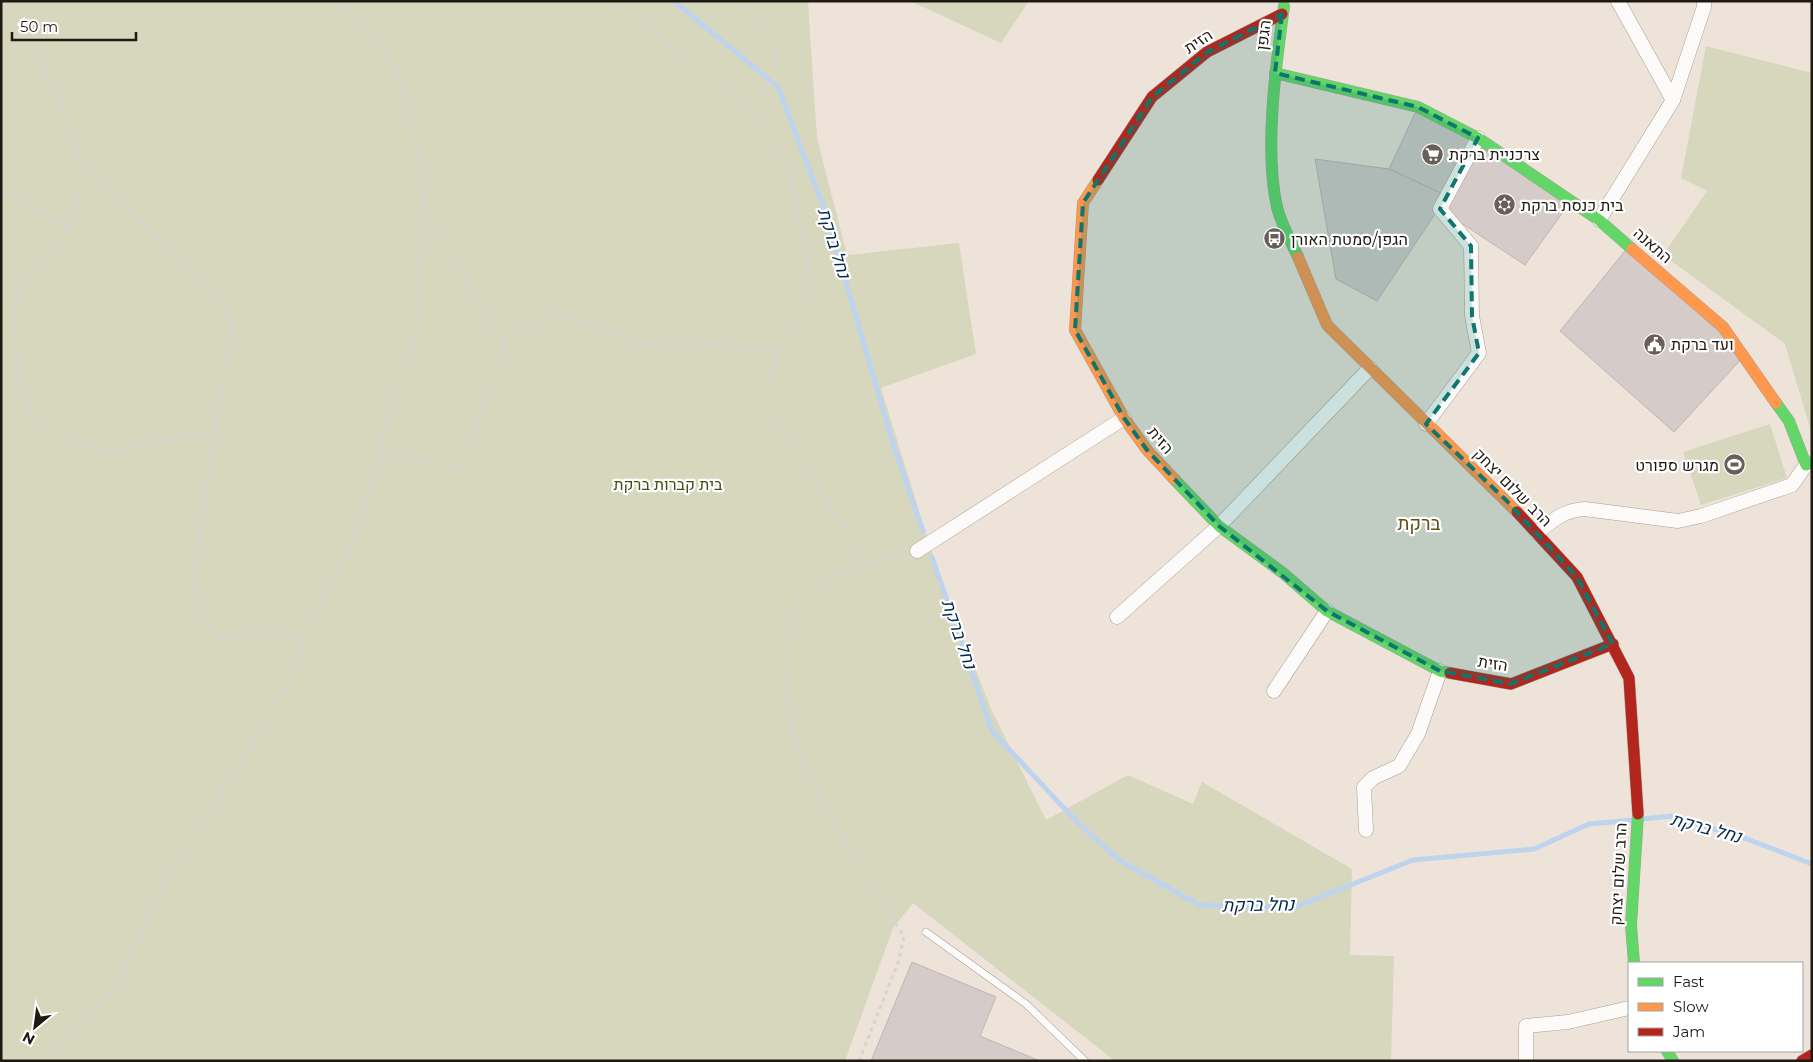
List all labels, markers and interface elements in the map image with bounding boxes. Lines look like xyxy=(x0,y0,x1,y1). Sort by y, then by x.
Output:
scale bar xyxy=(12,10,136,42)
text: 50 m xyxy=(20,17,58,36)
street label: הגפן xyxy=(1252,19,1275,51)
street label: הזית xyxy=(1181,25,1216,58)
supermarket icon: צרכניית ברקת xyxy=(1421,142,1445,166)
place label: צרכניית ברקת xyxy=(1449,145,1540,164)
synagogue icon: בית כנסת ברקת xyxy=(1493,193,1517,217)
place label: בית כנסת ברקת xyxy=(1521,196,1624,215)
water label: נחל ברקת xyxy=(813,205,855,282)
street label: התאנה xyxy=(1630,223,1676,267)
bus stop icon: הגפן/סמטת האורן xyxy=(1263,227,1287,251)
place label: הגפן/סמטת האורן xyxy=(1291,230,1408,249)
public building icon: ועד ברקת xyxy=(1643,332,1667,356)
place label: ועד ברקת xyxy=(1671,335,1734,354)
street label: הזית xyxy=(1144,423,1178,458)
street label: הרב שלום יצחק xyxy=(1469,444,1556,531)
sports icon: מגרש ספורט xyxy=(1723,453,1747,477)
place label: מגרש ספורט xyxy=(1635,456,1719,475)
park label: בית קברות ברקת xyxy=(614,475,723,494)
district label: ברקת xyxy=(1397,512,1441,535)
water label: נחל ברקת xyxy=(937,596,982,673)
street label: הזית xyxy=(1477,652,1509,675)
water label: נחל ברקת xyxy=(1668,808,1745,848)
street label: הרב שלום יצחק xyxy=(1606,822,1631,926)
water label: נחל ברקת xyxy=(1222,893,1296,917)
legend xyxy=(1628,962,1803,1052)
text: Fast xyxy=(1673,972,1704,991)
text: Slow xyxy=(1673,997,1709,1016)
north arrow xyxy=(10,1002,60,1052)
text: Jam xyxy=(1672,1022,1705,1041)
text: N xyxy=(19,1028,38,1049)

